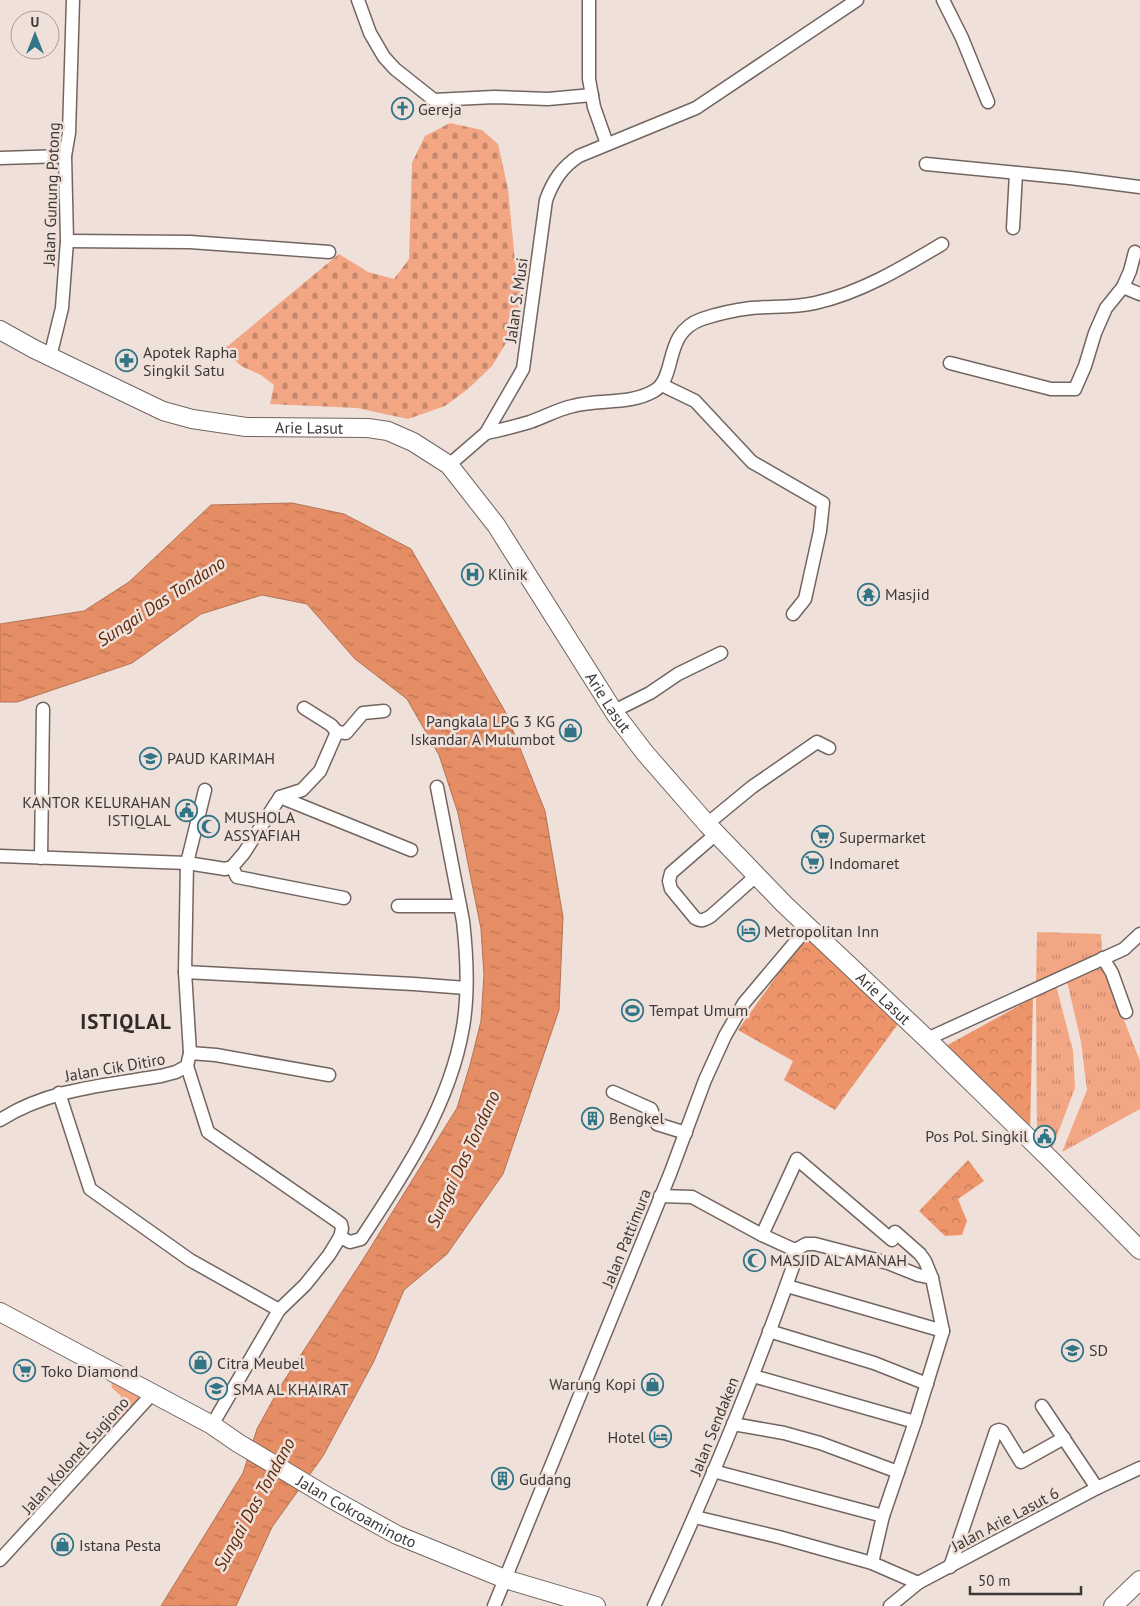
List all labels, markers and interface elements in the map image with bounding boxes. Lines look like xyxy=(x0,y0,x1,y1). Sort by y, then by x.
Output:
north arrow xyxy=(10,10,60,60)
text: U xyxy=(31,13,39,31)
church icon: Gereja xyxy=(390,97,414,121)
place label: Gereja xyxy=(418,99,462,119)
street label: Jalan Gunung Potong xyxy=(38,122,64,267)
street label: Jalan S. Musi xyxy=(500,256,532,345)
place label: Apotek Rapha Singkil Satu xyxy=(143,342,237,380)
pharmacy icon: Apotek Rapha Singkil Satu xyxy=(115,349,139,373)
street label: Arie Lasut xyxy=(275,417,344,438)
water label: Sungai Das Tondano xyxy=(92,551,230,651)
hospital icon: Klinik xyxy=(460,562,484,586)
place label: Klinik xyxy=(488,564,528,584)
temple icon: Masjid xyxy=(857,582,881,606)
place label: Masjid xyxy=(885,584,930,604)
street label: Arie Lasut xyxy=(581,668,636,737)
place label: Pangkala LPG 3 KG Iskandar A Mulumbot xyxy=(410,711,556,749)
shop icon: Pangkala LPG 3 KG Iskandar A Mulumbot xyxy=(559,718,583,742)
school or university icon: PAUD KARIMAH xyxy=(139,746,163,770)
place label: PAUD KARIMAH xyxy=(167,748,275,768)
place label: KANTOR KELURAHAN ISTIQLAL xyxy=(22,792,171,830)
public building icon: KANTOR KELURAHAN ISTIQLAL xyxy=(175,799,199,823)
place label: MUSHOLA ASSYAFIAH xyxy=(224,807,301,845)
mosque icon: MUSHOLA ASSYAFIAH xyxy=(196,814,220,838)
supermarket icon: Supermarket xyxy=(811,825,835,849)
place label: Supermarket xyxy=(839,827,926,847)
supermarket icon: Indomaret xyxy=(801,851,825,875)
place label: Indomaret xyxy=(829,853,900,873)
hotel icon: Metropolitan Inn xyxy=(736,919,760,943)
place label: Metropolitan Inn xyxy=(764,921,879,941)
street label: Arie Lasut xyxy=(852,967,916,1029)
sports icon: Tempat Umum xyxy=(621,998,645,1022)
place label: Tempat Umum xyxy=(649,1000,748,1020)
district label: ISTIQLAL xyxy=(80,1008,172,1035)
street label: Jalan Cik Ditiro xyxy=(62,1048,167,1086)
water label: Sungai Das Tondano xyxy=(421,1087,505,1231)
building icon: Bengkel xyxy=(581,1106,605,1130)
place label: Bengkel xyxy=(609,1108,664,1128)
public building icon: Pos Pol. Singkil xyxy=(1032,1124,1056,1148)
place label: Pos Pol. Singkil xyxy=(925,1126,1028,1146)
street label: Jalan Pattimura xyxy=(597,1186,655,1291)
mosque icon: MASJID AL AMANAH xyxy=(742,1248,766,1272)
place label: MASJID AL AMANAH xyxy=(770,1250,907,1270)
school or university icon: SD xyxy=(1061,1338,1085,1362)
place label: SD xyxy=(1089,1340,1108,1360)
shop icon: Citra Meubel xyxy=(189,1351,213,1375)
place label: Citra Meubel xyxy=(217,1353,305,1373)
supermarket icon: Toko Diamond xyxy=(13,1359,37,1383)
place label: Toko Diamond xyxy=(41,1361,138,1381)
shop icon: Warung Kopi xyxy=(640,1372,664,1396)
place label: Warung Kopi xyxy=(549,1374,636,1394)
street label: Jalan Sendaken xyxy=(685,1374,743,1479)
school or university icon: SMA AL KHAIRAT xyxy=(205,1377,229,1401)
place label: SMA AL KHAIRAT xyxy=(233,1379,349,1399)
street label: Jalan Kolonel Sugiono xyxy=(16,1392,133,1518)
hotel icon: Hotel xyxy=(649,1425,673,1449)
place label: Hotel xyxy=(608,1427,645,1447)
water label: Sungai Das Tondano xyxy=(208,1433,300,1575)
building icon: Gudang xyxy=(491,1467,515,1491)
place label: Gudang xyxy=(519,1469,571,1489)
street label: Jalan Cokroaminoto xyxy=(292,1470,419,1552)
street label: Jalan Arie Lasut 6 xyxy=(947,1482,1062,1556)
shop icon: Istana Pesta xyxy=(51,1533,75,1557)
place label: Istana Pesta xyxy=(79,1535,161,1555)
scale bar xyxy=(970,1564,1081,1596)
text: 50 m xyxy=(978,1571,1011,1590)

